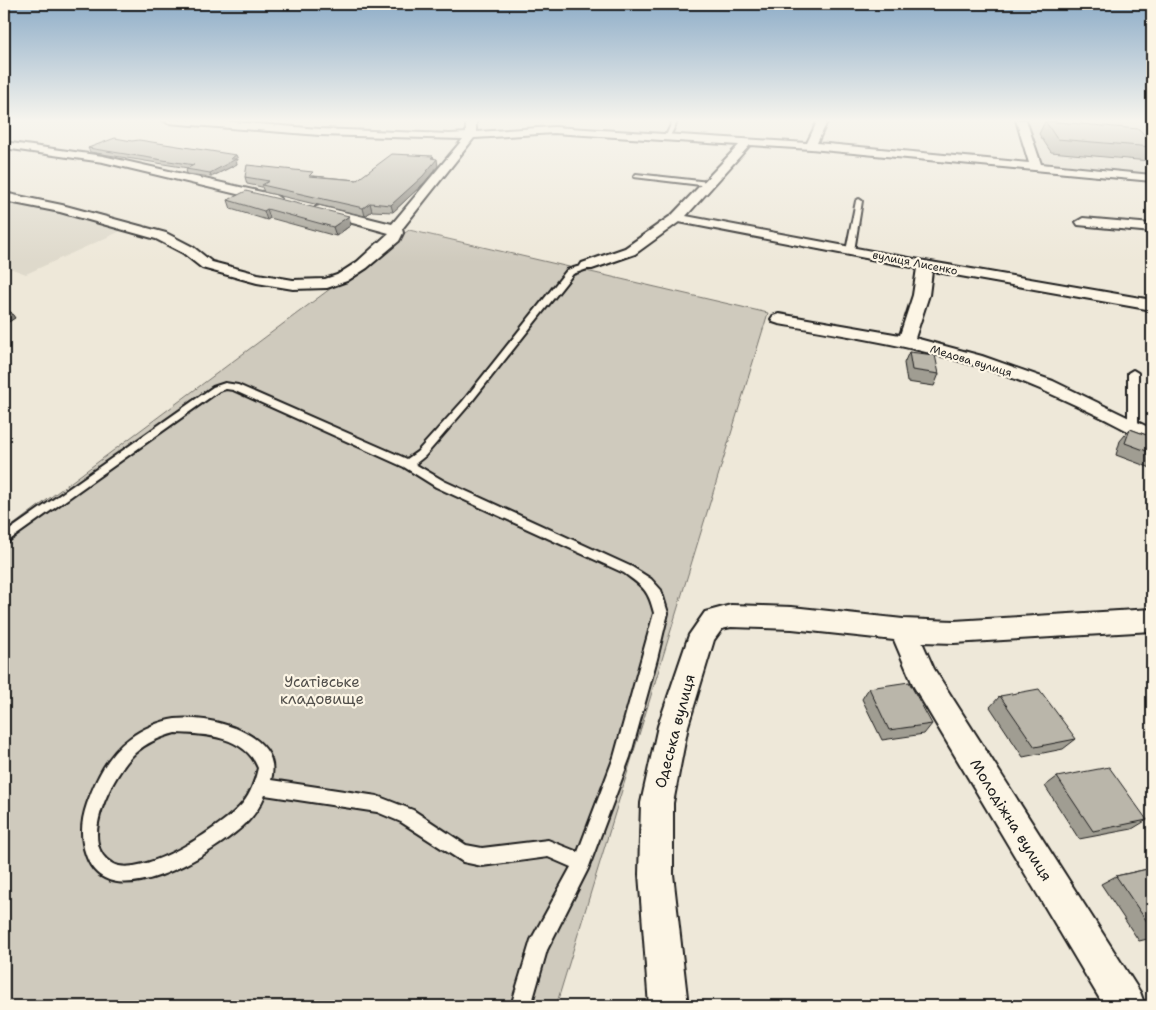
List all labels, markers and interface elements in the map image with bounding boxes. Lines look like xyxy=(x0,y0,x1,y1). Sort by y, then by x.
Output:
street label: вулиця Лисенко xyxy=(871,247,959,279)
street label: Медова вулиця xyxy=(928,341,1014,381)
park label: Усатівське кладовище xyxy=(280,672,364,709)
street label: Одеська вулиця xyxy=(650,672,700,790)
street label: Молодіжна вулиця xyxy=(965,755,1057,885)

